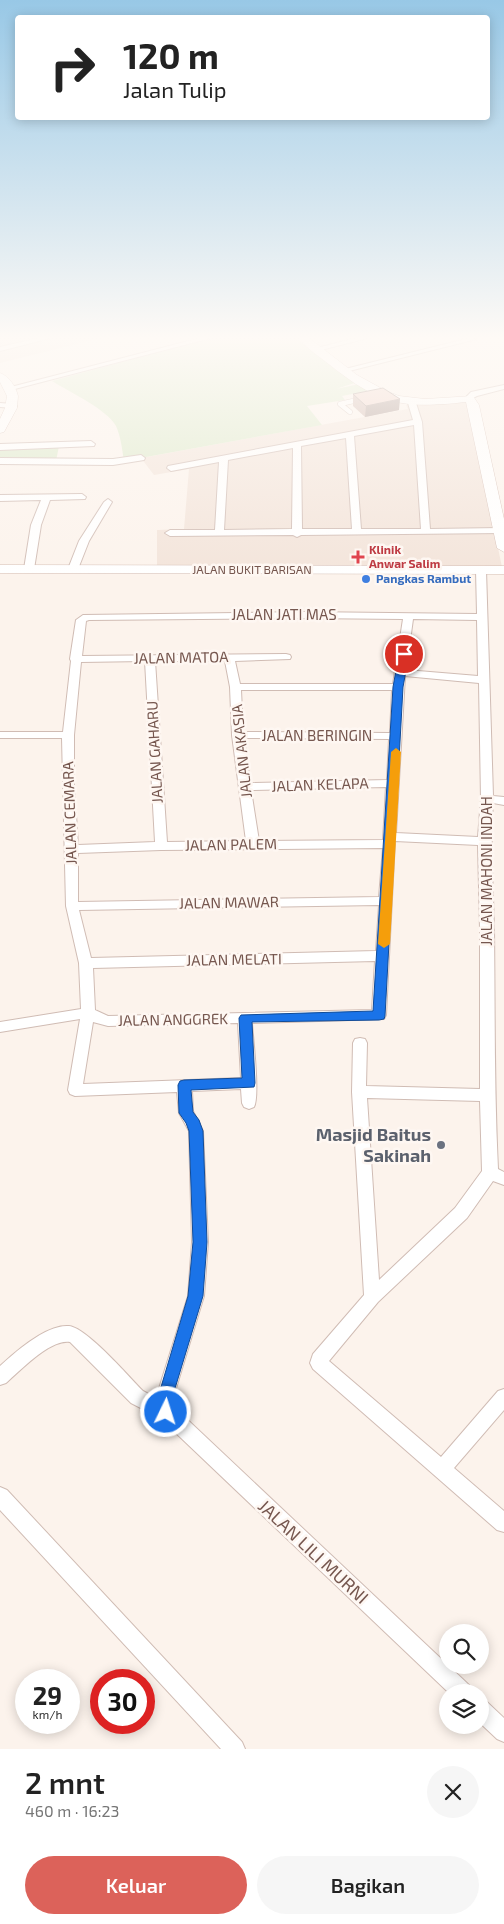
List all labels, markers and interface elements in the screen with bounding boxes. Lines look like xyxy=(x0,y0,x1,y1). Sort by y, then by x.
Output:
text: 120 m xyxy=(123,34,219,76)
icon: right xyxy=(40,35,105,100)
text: Jalan Tulip xyxy=(123,76,226,102)
place label: Klinik Anwar Salim xyxy=(369,542,440,570)
marker: Klinik Anwar Salim xyxy=(351,550,365,564)
street label: JALAN BUKIT BARISAN xyxy=(192,562,312,576)
place label: Pangkas Rambut xyxy=(376,571,471,585)
marker: Pangkas Rambut xyxy=(360,573,372,585)
street label: JALAN JATI MAS xyxy=(231,605,337,623)
pin xyxy=(383,633,425,675)
icon: arrive xyxy=(390,640,418,668)
street label: JALAN MATOA xyxy=(133,647,229,667)
street label: JALAN GAHARU xyxy=(142,700,166,804)
street label: JALAN AKASIA xyxy=(227,703,255,799)
street label: JALAN BERINGIN xyxy=(262,726,372,744)
street label: JALAN CEMARA xyxy=(58,760,80,865)
street label: JALAN KELAPA xyxy=(271,773,370,795)
street label: JALAN MAHONI INDAH xyxy=(477,796,495,946)
street label: JALAN PALEM xyxy=(185,834,277,854)
street label: JALAN MAWAR xyxy=(179,892,279,912)
street label: JALAN MELATI xyxy=(186,949,282,969)
street label: JALAN ANGGREK xyxy=(118,1009,228,1029)
place label: Masjid Baitus Sakinah xyxy=(316,1123,431,1166)
marker: Masjid Baitus Sakinah xyxy=(435,1139,447,1151)
position arrow xyxy=(139,1385,191,1437)
street label: JALAN LILI MURNI xyxy=(254,1495,373,1608)
map controls xyxy=(439,1624,489,1734)
button: search xyxy=(439,1624,489,1674)
speed limit sign: 30 xyxy=(90,1669,155,1734)
text: 29 xyxy=(33,1680,62,1710)
button: layers xyxy=(439,1684,489,1734)
text: km/h xyxy=(33,1707,62,1721)
text: 2 mnt xyxy=(25,1764,105,1800)
button: close xyxy=(427,1766,479,1818)
text: 460 m · 16:23 xyxy=(25,1801,119,1820)
button: Keluar xyxy=(25,1856,247,1914)
button: Bagikan xyxy=(257,1856,479,1914)

